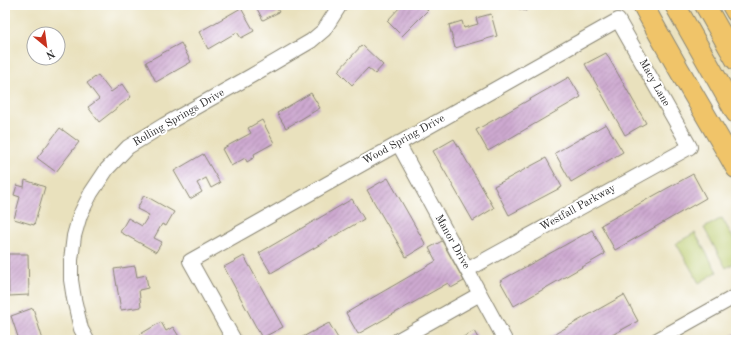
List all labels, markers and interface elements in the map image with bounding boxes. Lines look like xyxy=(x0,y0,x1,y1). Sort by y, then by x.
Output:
north arrow xyxy=(26,26,66,66)
text: N xyxy=(43,47,56,61)
street label: Macy Lane xyxy=(637,58,671,108)
street label: Rolling Springs Drive xyxy=(131,87,227,149)
street label: Wood Spring Drive xyxy=(361,113,447,167)
street label: Westfall Parkway xyxy=(538,183,618,233)
street label: Manor Drive xyxy=(433,213,471,271)

